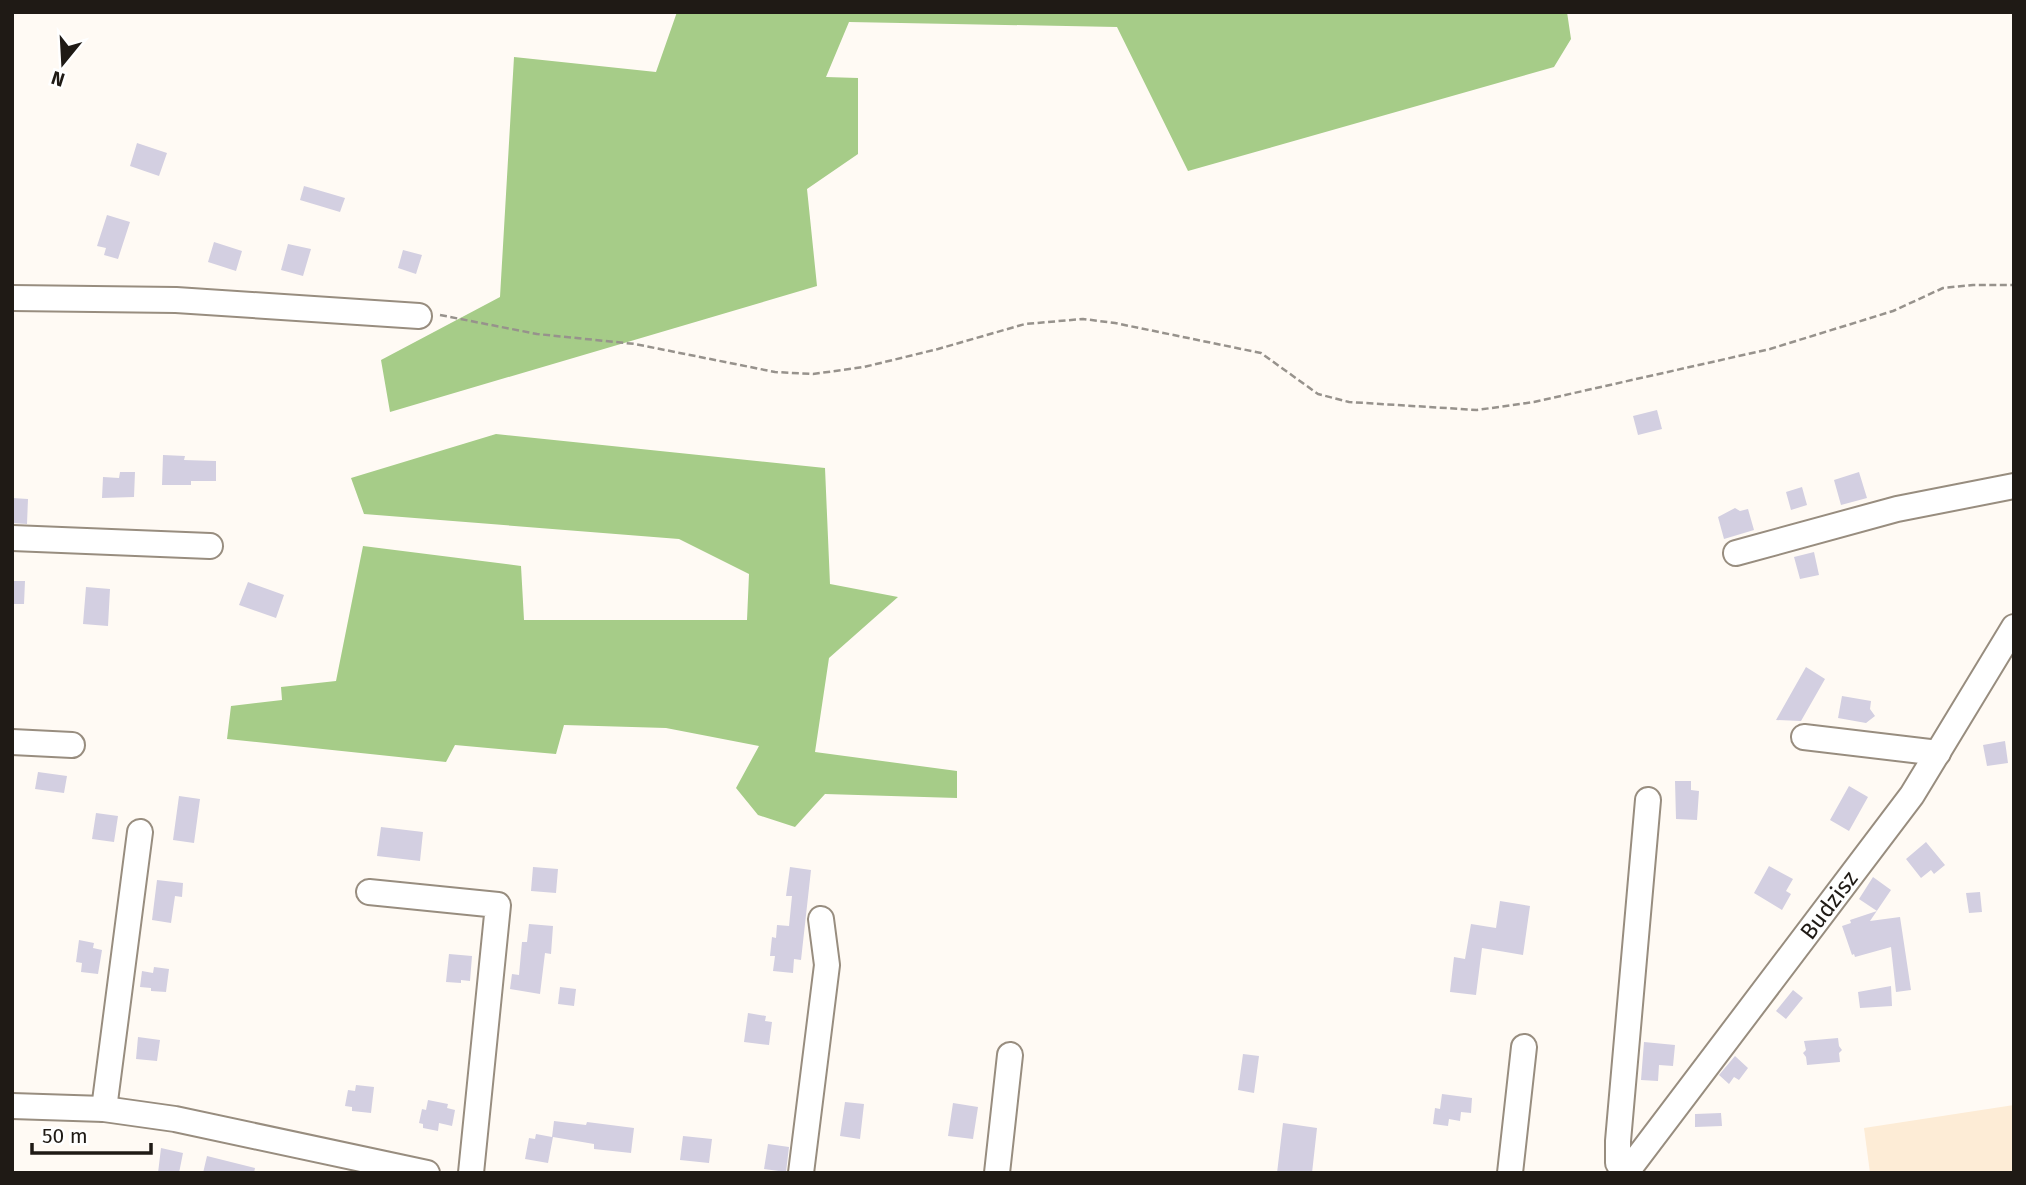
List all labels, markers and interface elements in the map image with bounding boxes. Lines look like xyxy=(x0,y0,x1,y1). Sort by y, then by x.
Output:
north arrow xyxy=(28,28,98,98)
text: N xyxy=(48,66,67,92)
street label: Budzisz xyxy=(1794,865,1864,945)
scale bar xyxy=(32,1112,150,1156)
text: 50 m xyxy=(42,1123,88,1149)

